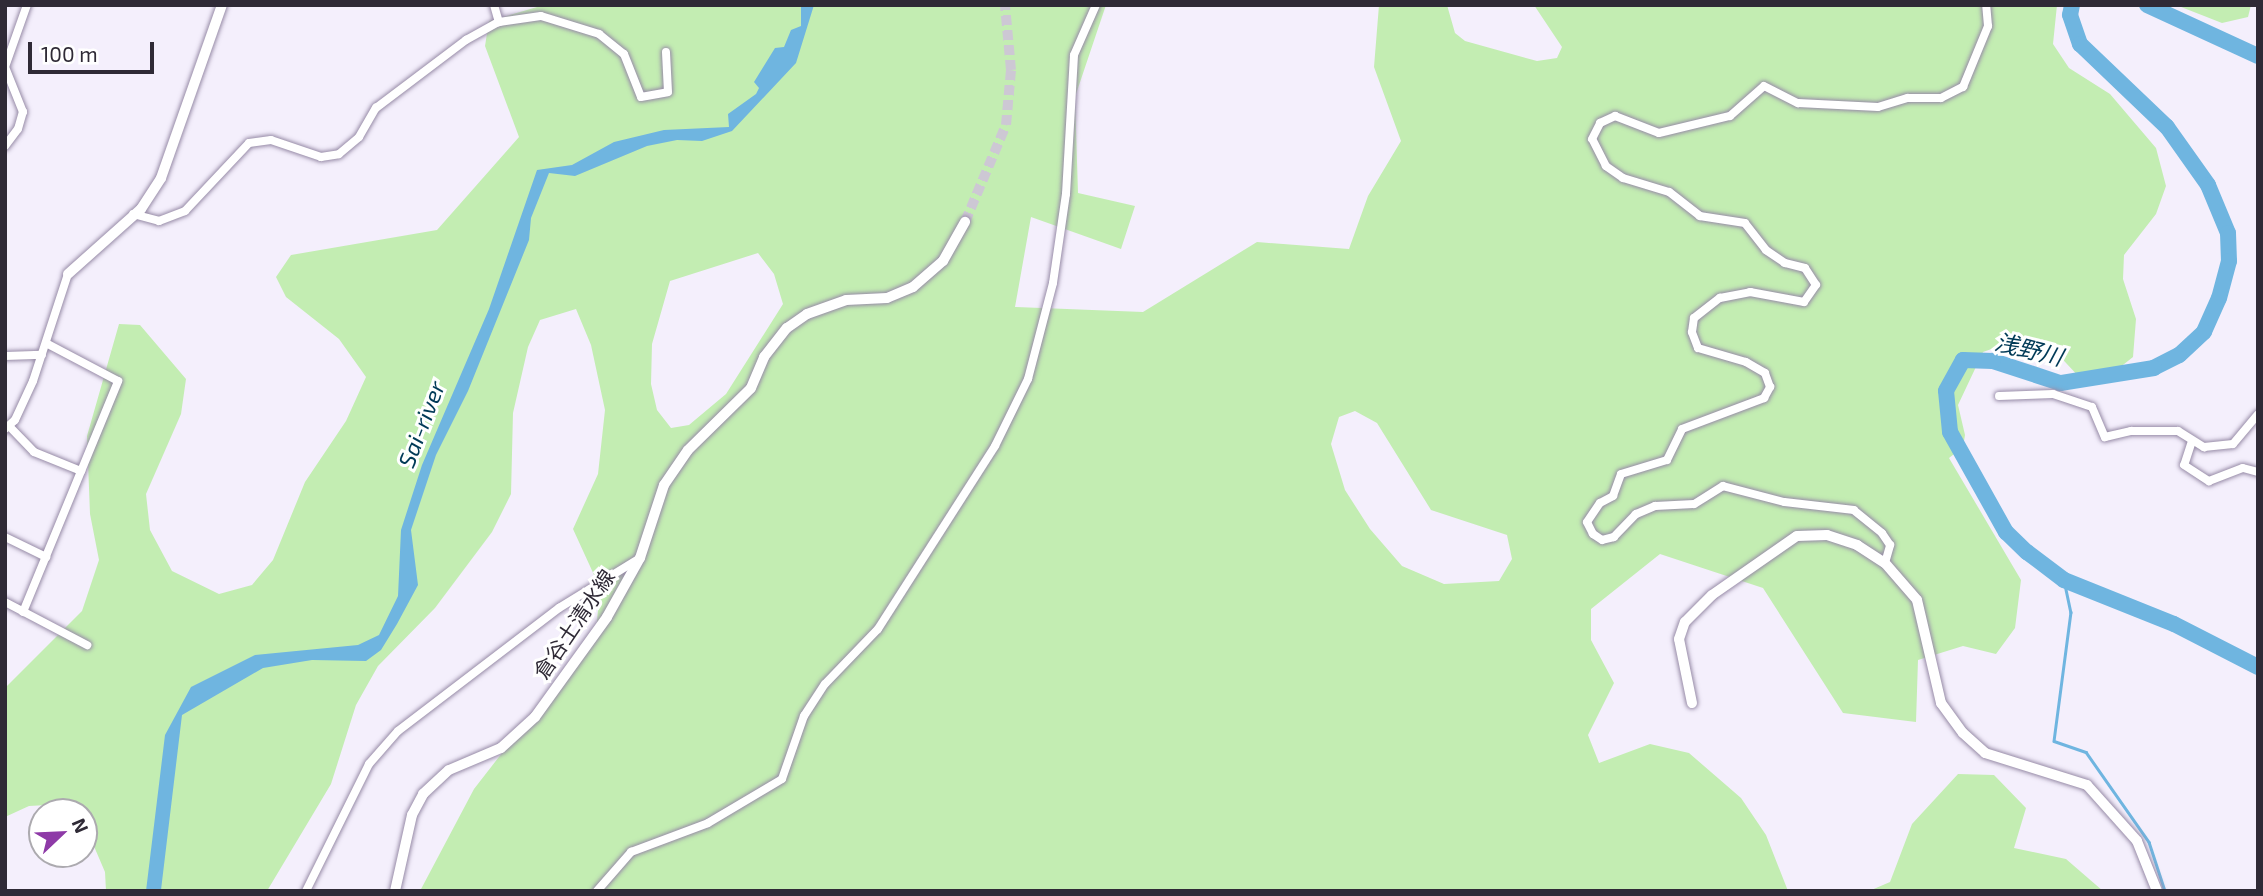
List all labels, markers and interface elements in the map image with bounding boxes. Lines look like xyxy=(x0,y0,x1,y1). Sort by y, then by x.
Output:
scale bar xyxy=(32,28,158,72)
text: 100 m xyxy=(41,41,98,66)
water label: 浅野川 xyxy=(1992,327,2066,371)
water label: Sai-river xyxy=(392,377,450,471)
street label: 倉谷土清水線 xyxy=(528,565,620,683)
north arrow xyxy=(28,798,98,868)
text: N xyxy=(68,815,94,836)

